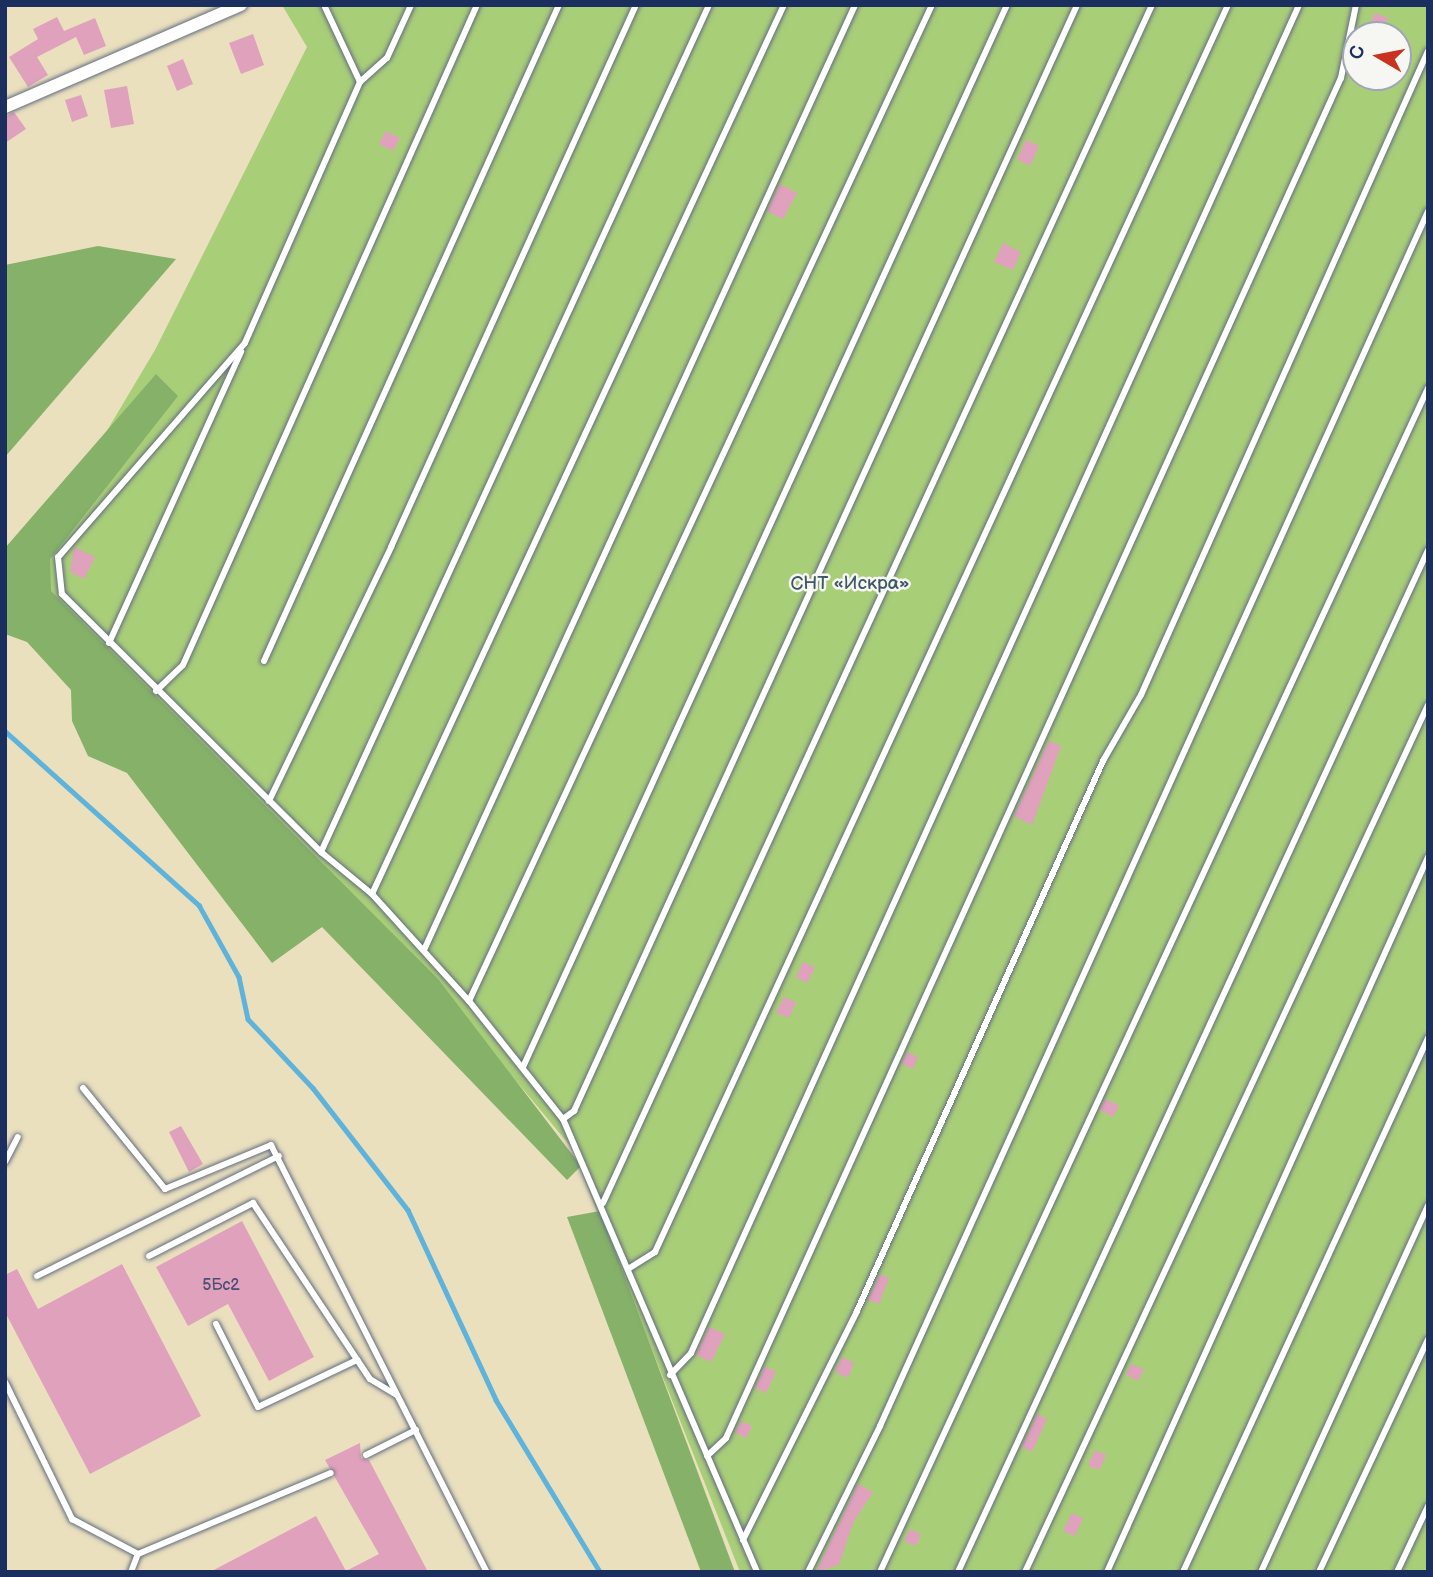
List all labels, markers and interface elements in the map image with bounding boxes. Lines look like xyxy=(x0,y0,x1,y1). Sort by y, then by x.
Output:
north arrow xyxy=(1342,21,1412,91)
text: С xyxy=(1345,44,1370,61)
park label: СНТ «Искра» xyxy=(790,573,910,595)
house number: 5Бс2 xyxy=(202,1276,240,1296)

